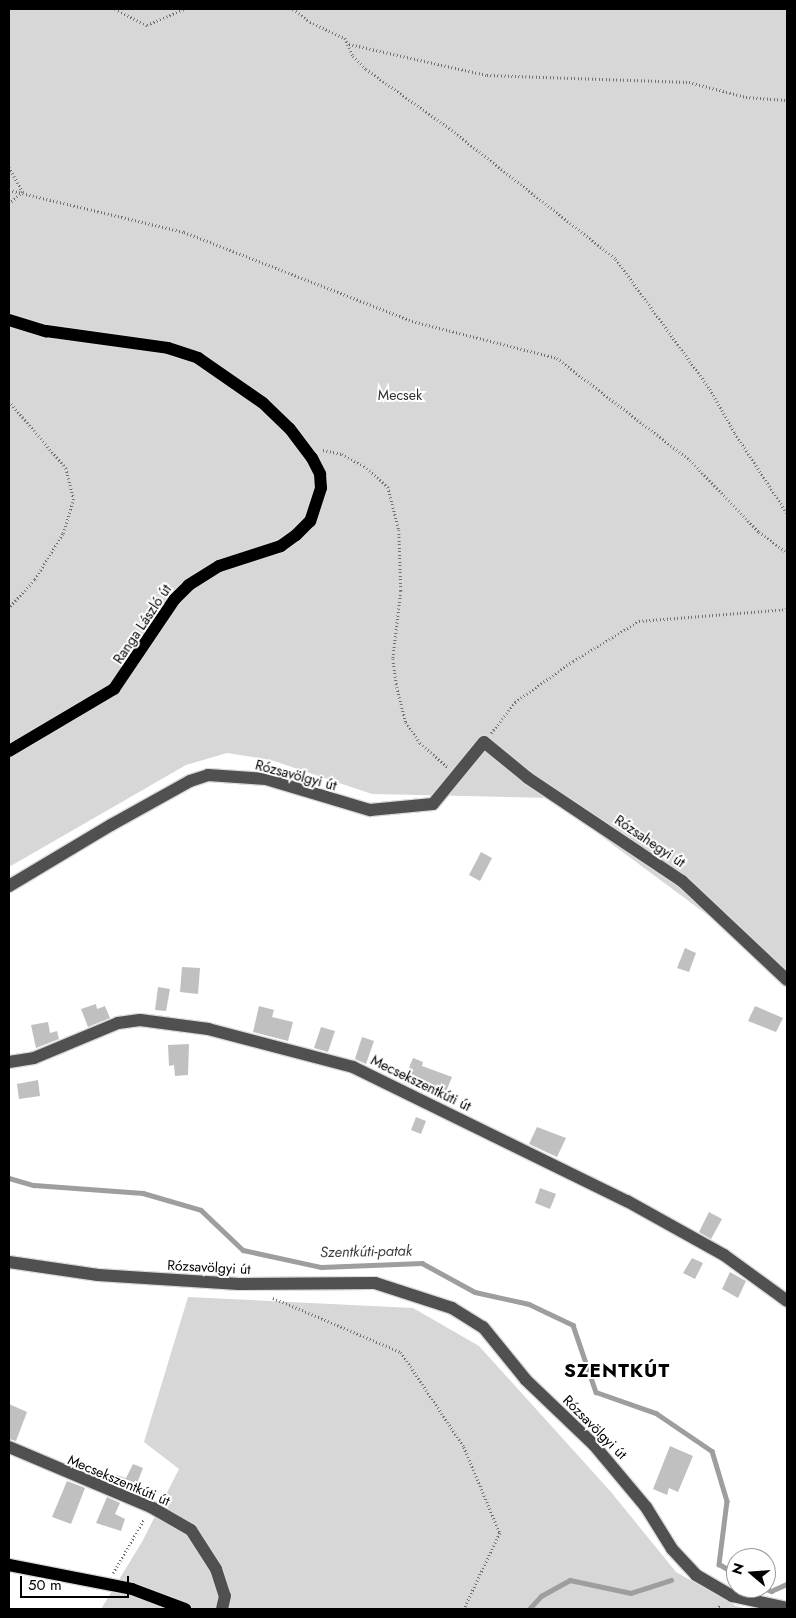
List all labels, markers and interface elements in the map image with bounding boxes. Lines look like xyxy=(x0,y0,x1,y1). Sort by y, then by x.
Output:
park label: Mecsek xyxy=(378,387,422,403)
street label: Ranga László út xyxy=(109,581,175,667)
street label: Rózsavölgyi út xyxy=(253,756,339,794)
street label: Rózsahegyi út xyxy=(612,811,688,871)
street label: Mecsekszentkúti út xyxy=(368,1051,474,1115)
water label: Szentkúti-patak xyxy=(320,1242,412,1262)
street label: Rózsavölgyi út xyxy=(167,1256,251,1278)
district label: SZENTKÚT xyxy=(563,1360,671,1382)
street label: Rózsavölgyi út xyxy=(560,1392,630,1462)
street label: Mecsekszentkúti út xyxy=(65,1451,173,1509)
north arrow xyxy=(726,1548,776,1598)
text: N xyxy=(726,1560,749,1577)
scale bar xyxy=(22,1566,131,1598)
text: 50 m xyxy=(28,1574,62,1596)

